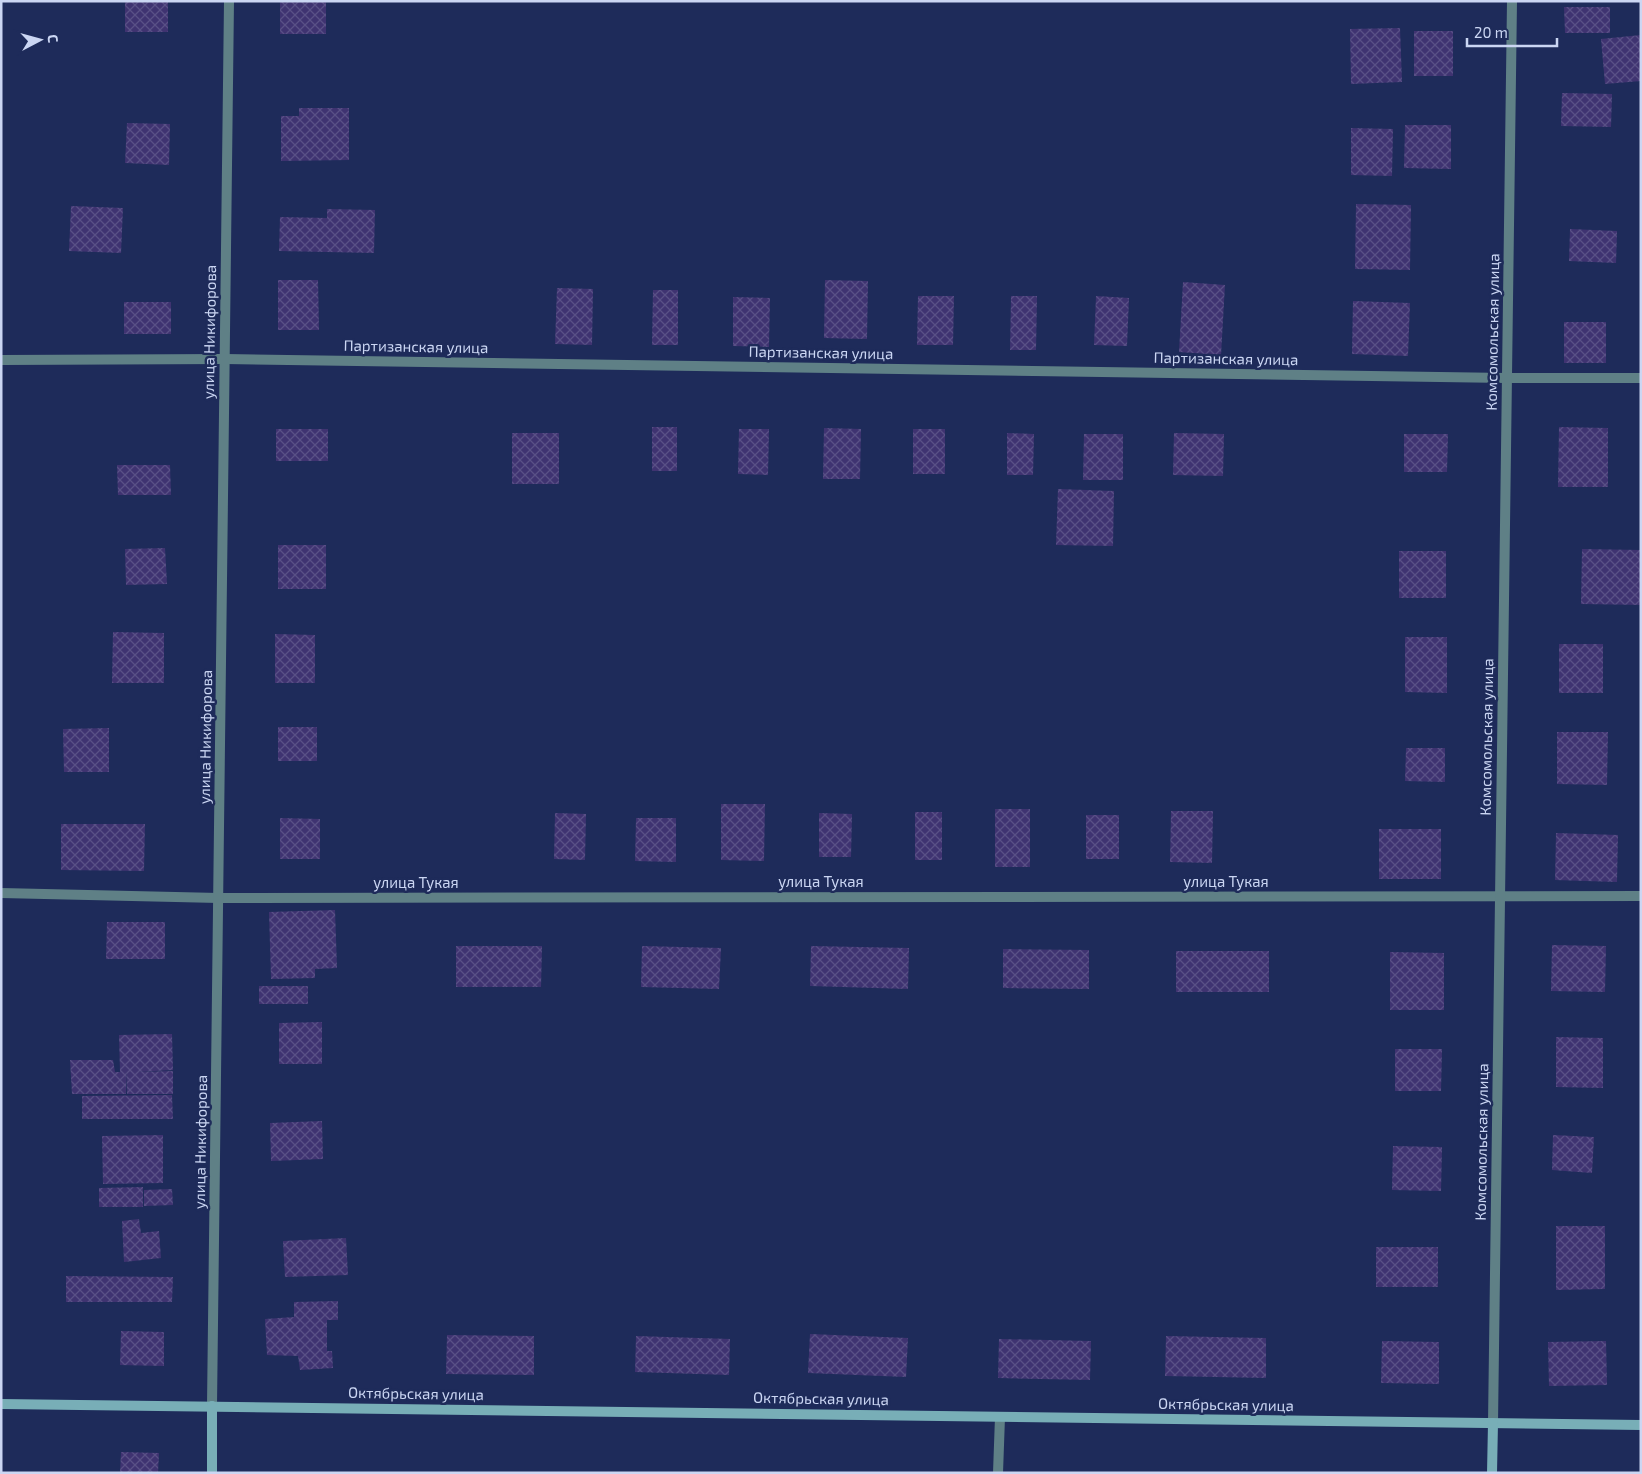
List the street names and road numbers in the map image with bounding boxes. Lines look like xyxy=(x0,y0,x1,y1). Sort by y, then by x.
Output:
street label: Комсомольская улица xyxy=(1482,253,1503,411)
street label: улица Никифорова xyxy=(199,265,220,399)
street label: Партизанская улица xyxy=(343,336,489,357)
street label: Партизанская улица xyxy=(748,342,894,363)
street label: Партизанская улица xyxy=(1153,348,1299,369)
street label: Комсомольская улица xyxy=(1476,658,1497,816)
street label: улица Никифорова xyxy=(195,670,216,804)
street label: улица Тукая xyxy=(778,872,864,891)
street label: улица Тукая xyxy=(1183,872,1269,891)
street label: улица Тукая xyxy=(373,873,459,892)
street label: Комсомольская улица xyxy=(1471,1063,1492,1221)
street label: улица Никифорова xyxy=(190,1075,211,1209)
street label: Октябрьская улица xyxy=(348,1383,484,1404)
street label: Октябрьская улица xyxy=(753,1388,889,1409)
street label: Октябрьская улица xyxy=(1158,1394,1294,1415)

